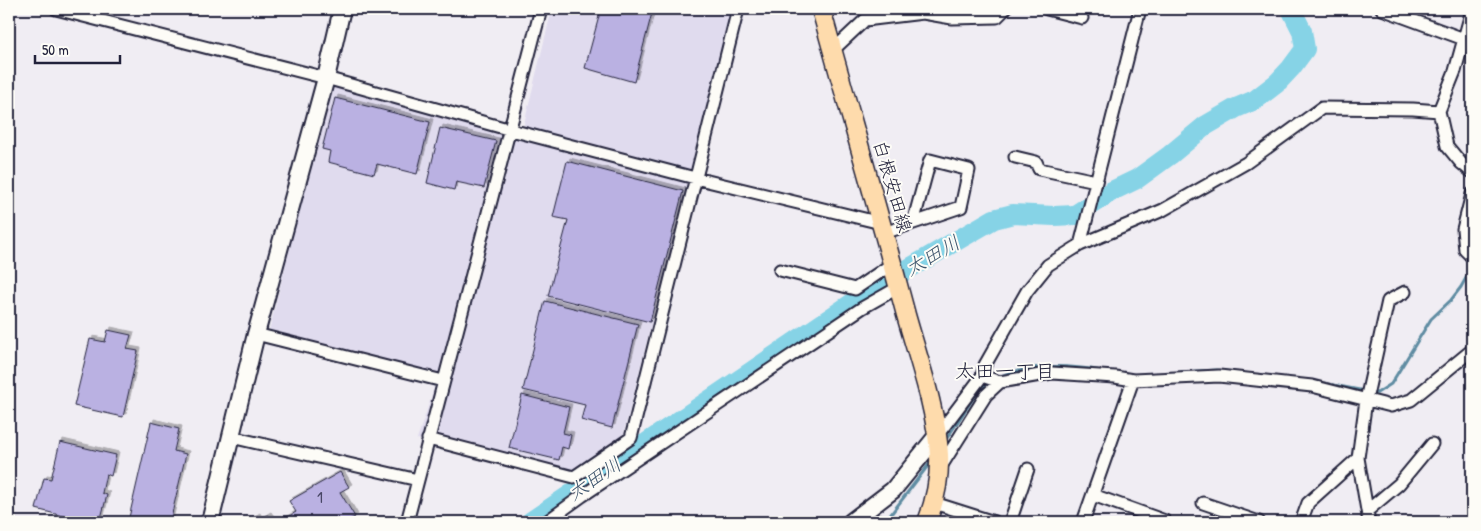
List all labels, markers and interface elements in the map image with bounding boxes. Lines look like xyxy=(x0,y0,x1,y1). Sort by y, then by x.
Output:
scale bar xyxy=(35,32,120,64)
text: 50 m xyxy=(42,39,69,60)
street label: 白根安田線 xyxy=(867,137,919,235)
water label: 太田川 xyxy=(899,228,965,282)
district label: 太田一丁目 xyxy=(955,357,1055,384)
water label: 太田川 xyxy=(562,450,626,506)
house number: 1 xyxy=(317,486,323,508)

